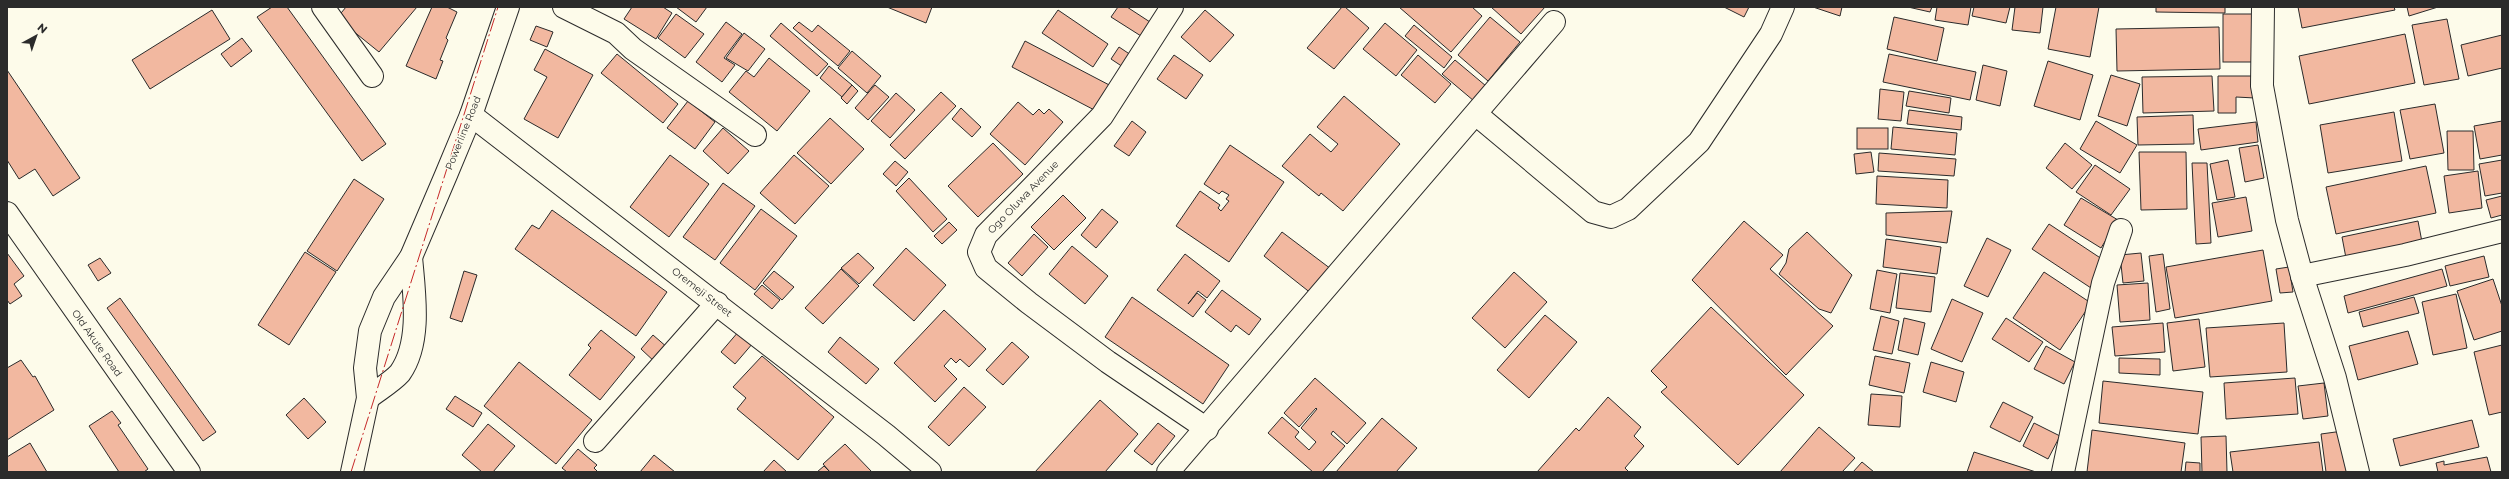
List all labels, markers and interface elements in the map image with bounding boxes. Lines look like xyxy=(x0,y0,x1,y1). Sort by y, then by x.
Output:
north arrow xyxy=(16,16,56,56)
text: N xyxy=(35,20,50,37)
street label: Powerline Road xyxy=(442,94,484,172)
street label: Ogo Oluwa Avenue xyxy=(985,158,1061,236)
street label: Oremeji Street xyxy=(669,264,735,320)
street label: Old Akute Road xyxy=(69,307,125,379)

